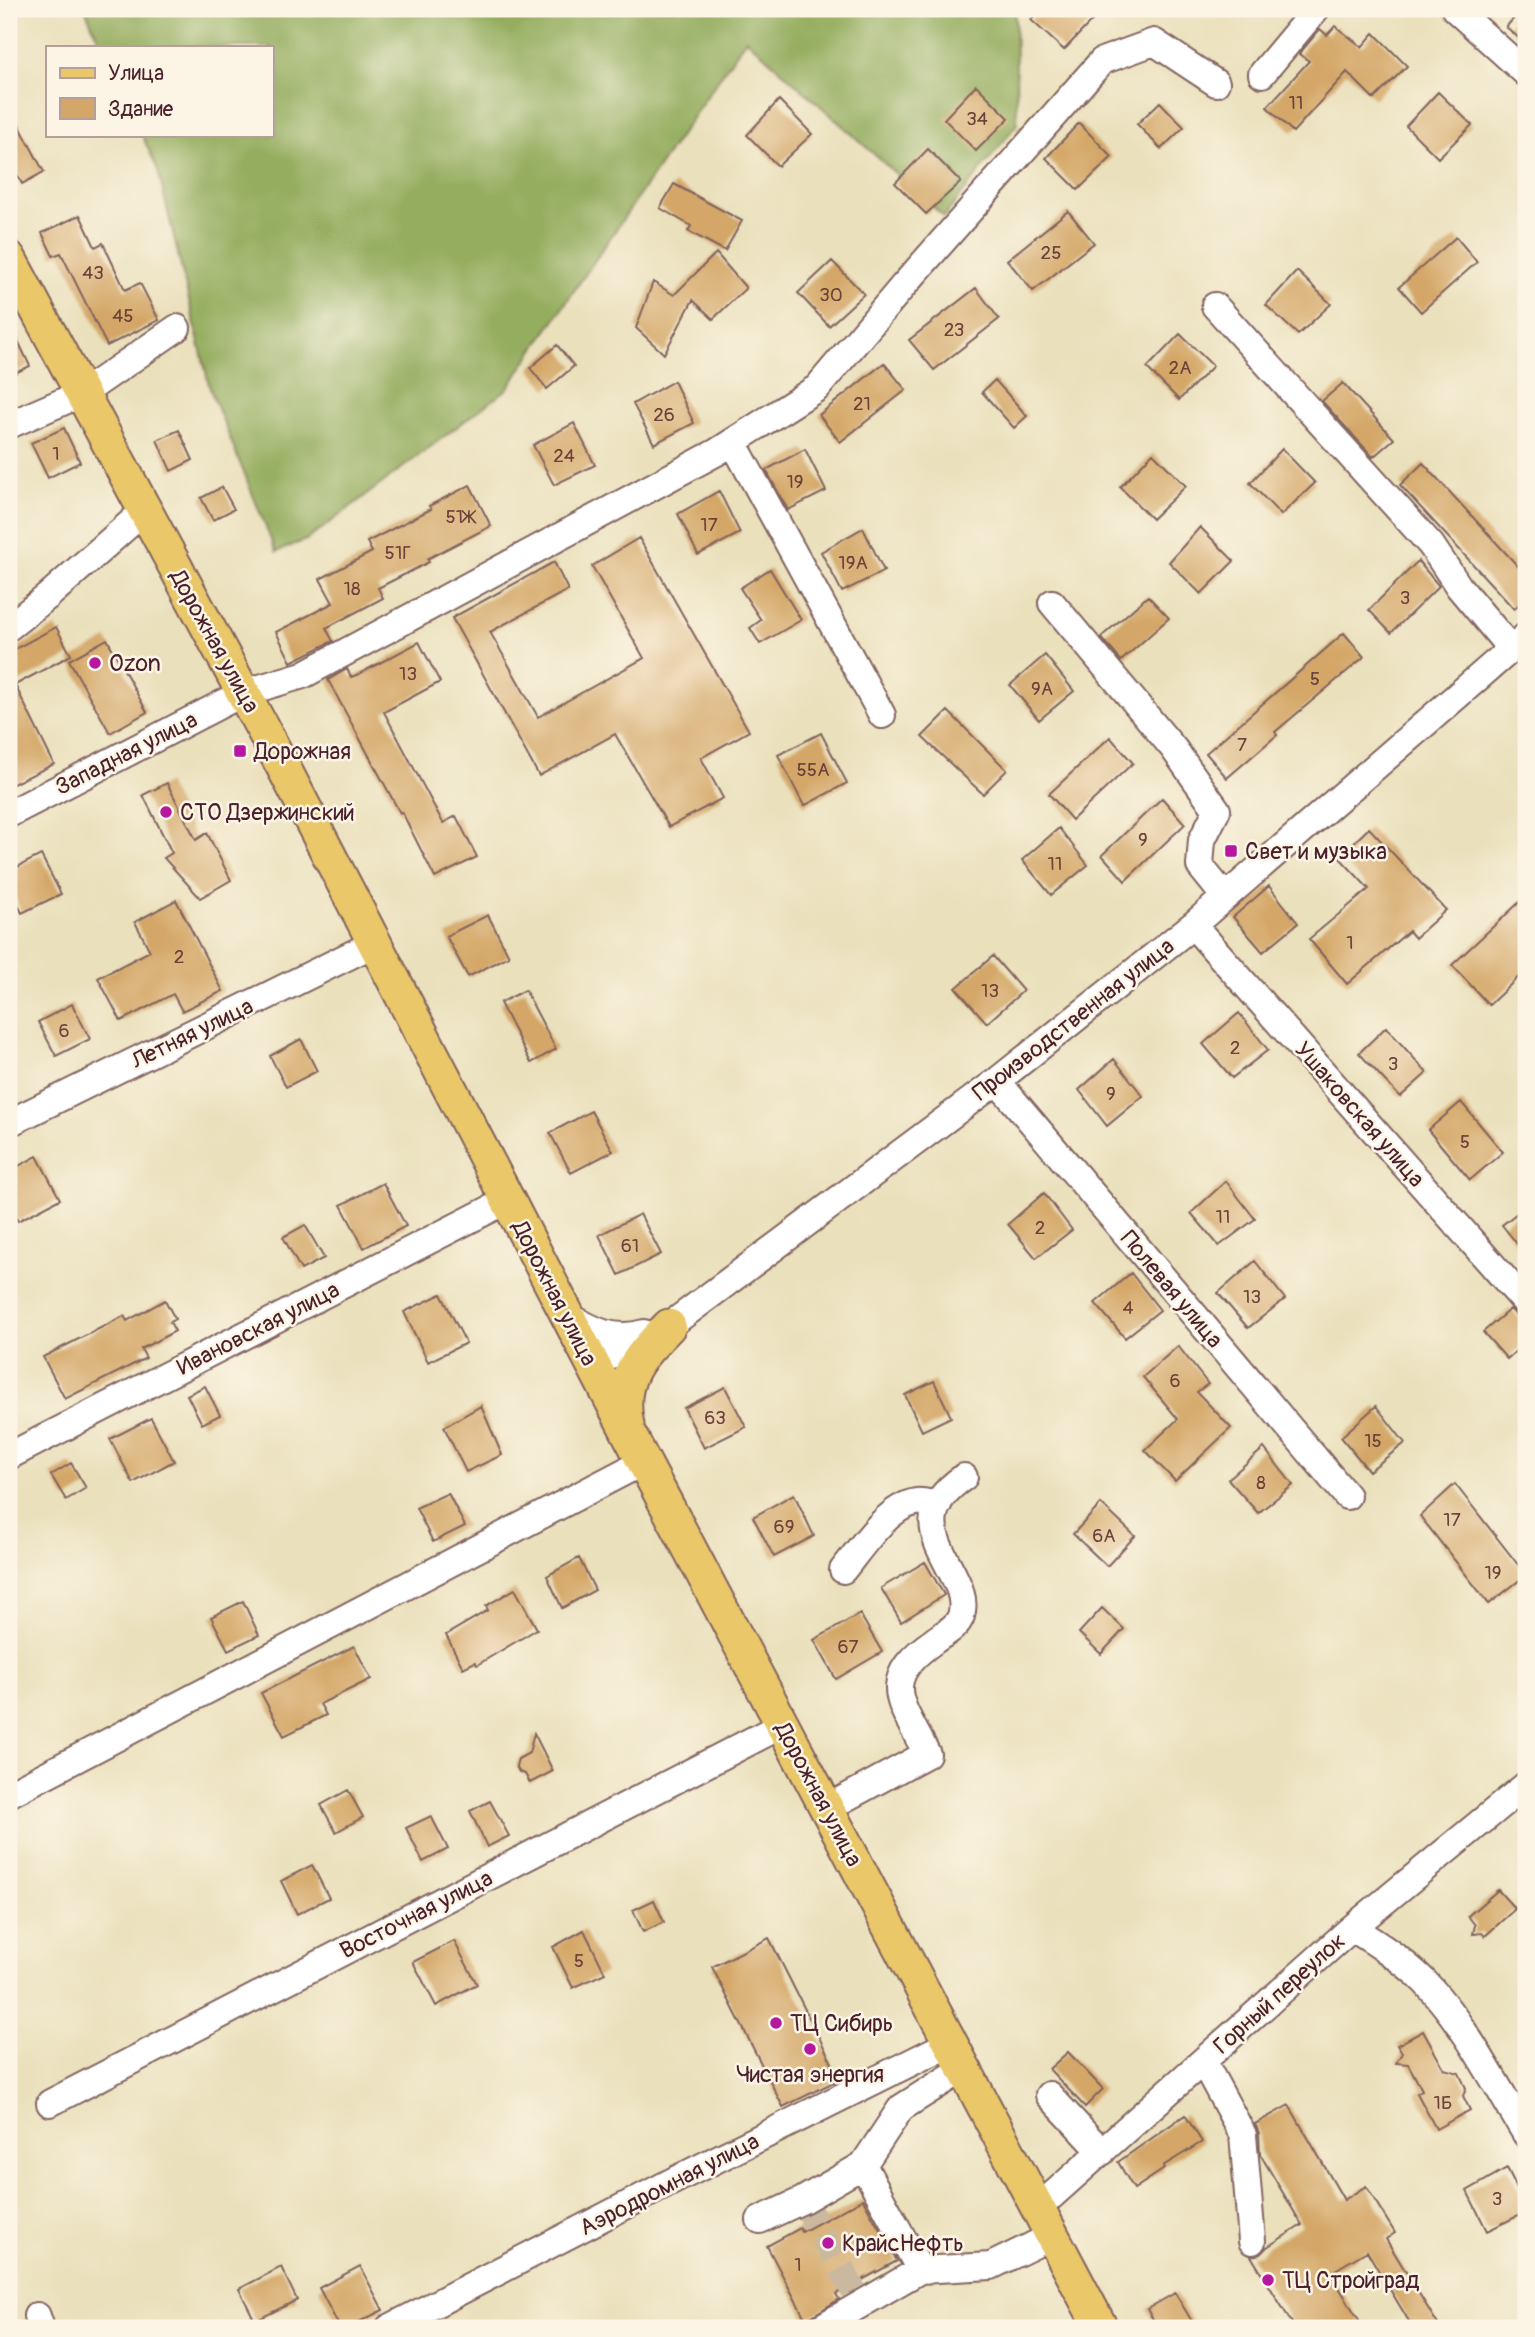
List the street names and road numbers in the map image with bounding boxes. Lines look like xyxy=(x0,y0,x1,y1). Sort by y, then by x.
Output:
street label: Дорожная улица xyxy=(163,564,266,718)
street label: Западная улица xyxy=(50,705,202,802)
street label: Производственная улица xyxy=(967,932,1180,1107)
street label: Летняя улица xyxy=(126,991,258,1076)
street label: Ушаковская улица xyxy=(1288,1036,1431,1193)
street label: Дорожная улица xyxy=(505,1215,604,1371)
street label: Полевая улица xyxy=(1114,1225,1229,1354)
street label: Ивановская улица xyxy=(172,1275,344,1382)
street label: Дорожная улица xyxy=(768,1716,869,1871)
street label: Восточная улица xyxy=(335,1864,497,1965)
street label: Горный переулок xyxy=(1207,1926,1352,2060)
street label: Аэродромная улица xyxy=(574,2127,764,2242)

